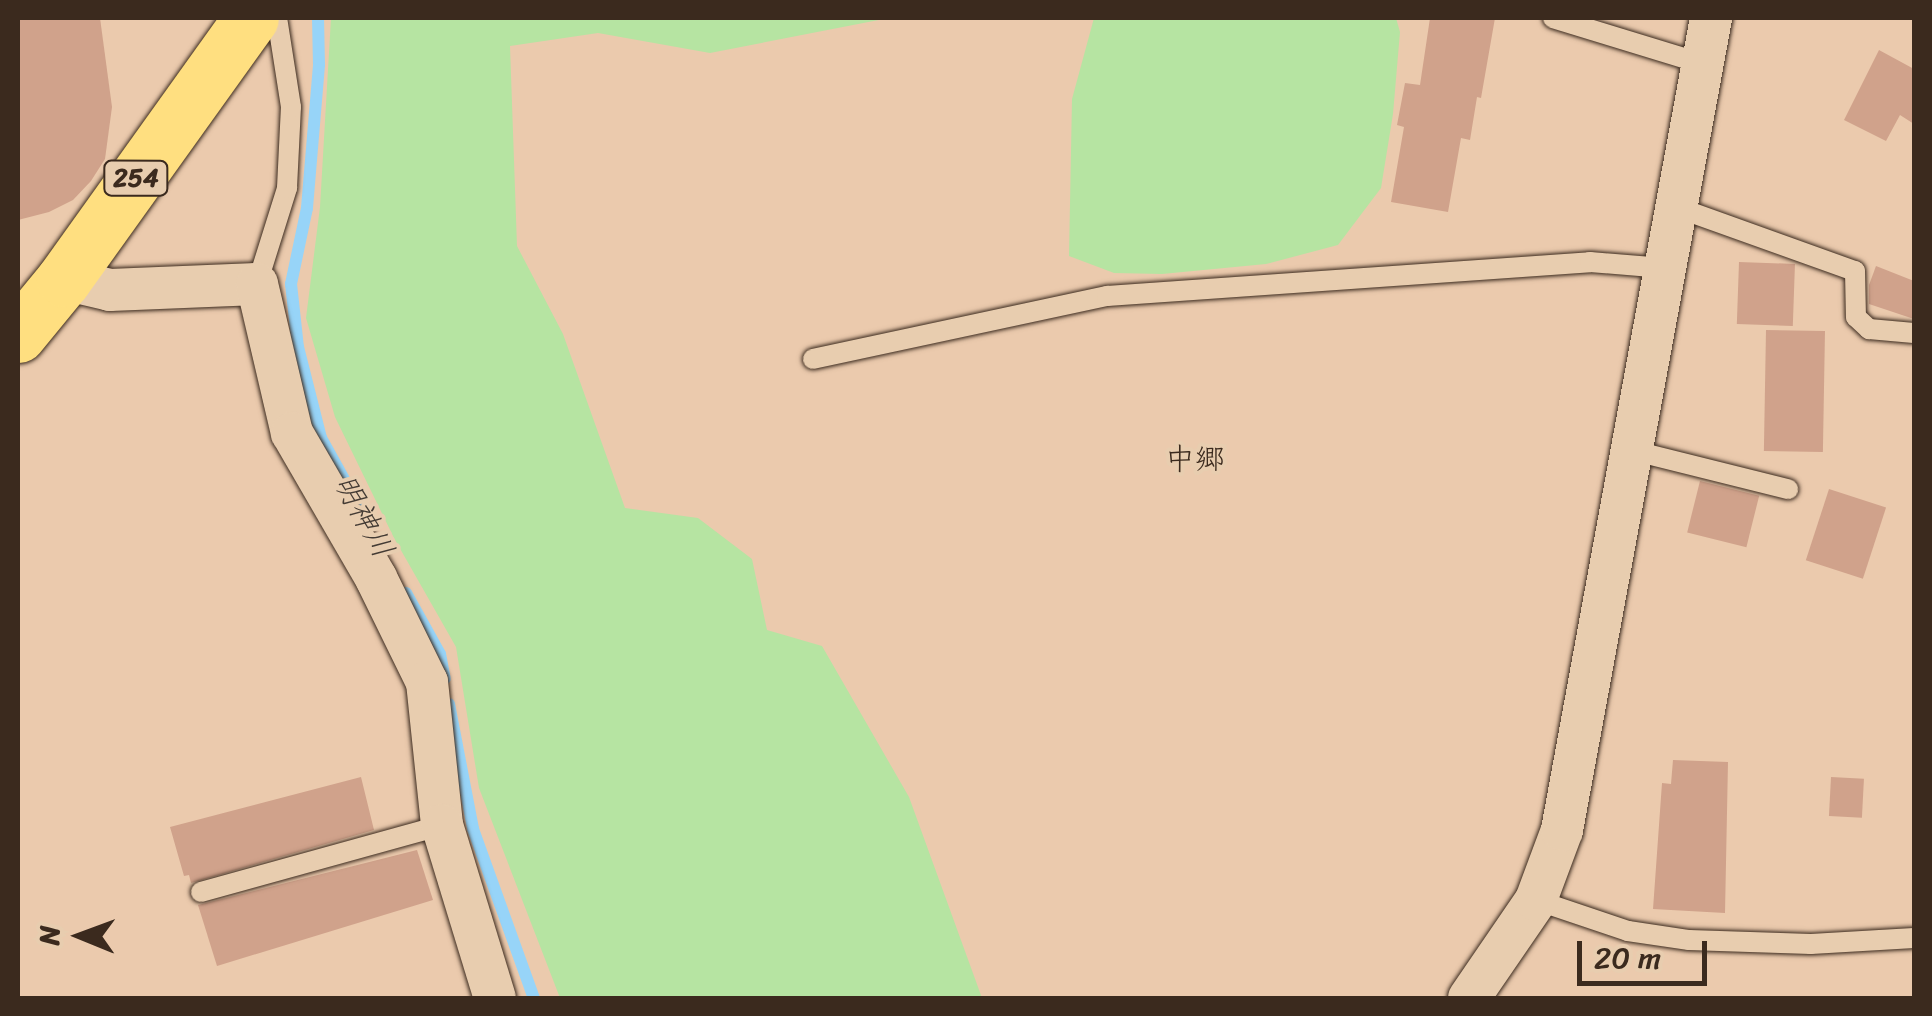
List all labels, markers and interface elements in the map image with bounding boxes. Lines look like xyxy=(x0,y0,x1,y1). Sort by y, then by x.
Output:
road number: 254 xyxy=(101,158,171,198)
district label: 中郷 xyxy=(1165,441,1225,477)
water label: 明神川 xyxy=(326,468,402,564)
north arrow xyxy=(30,886,130,986)
scale bar xyxy=(1582,921,1712,983)
text: N xyxy=(25,925,74,946)
text: 20 m xyxy=(1594,931,1661,985)

